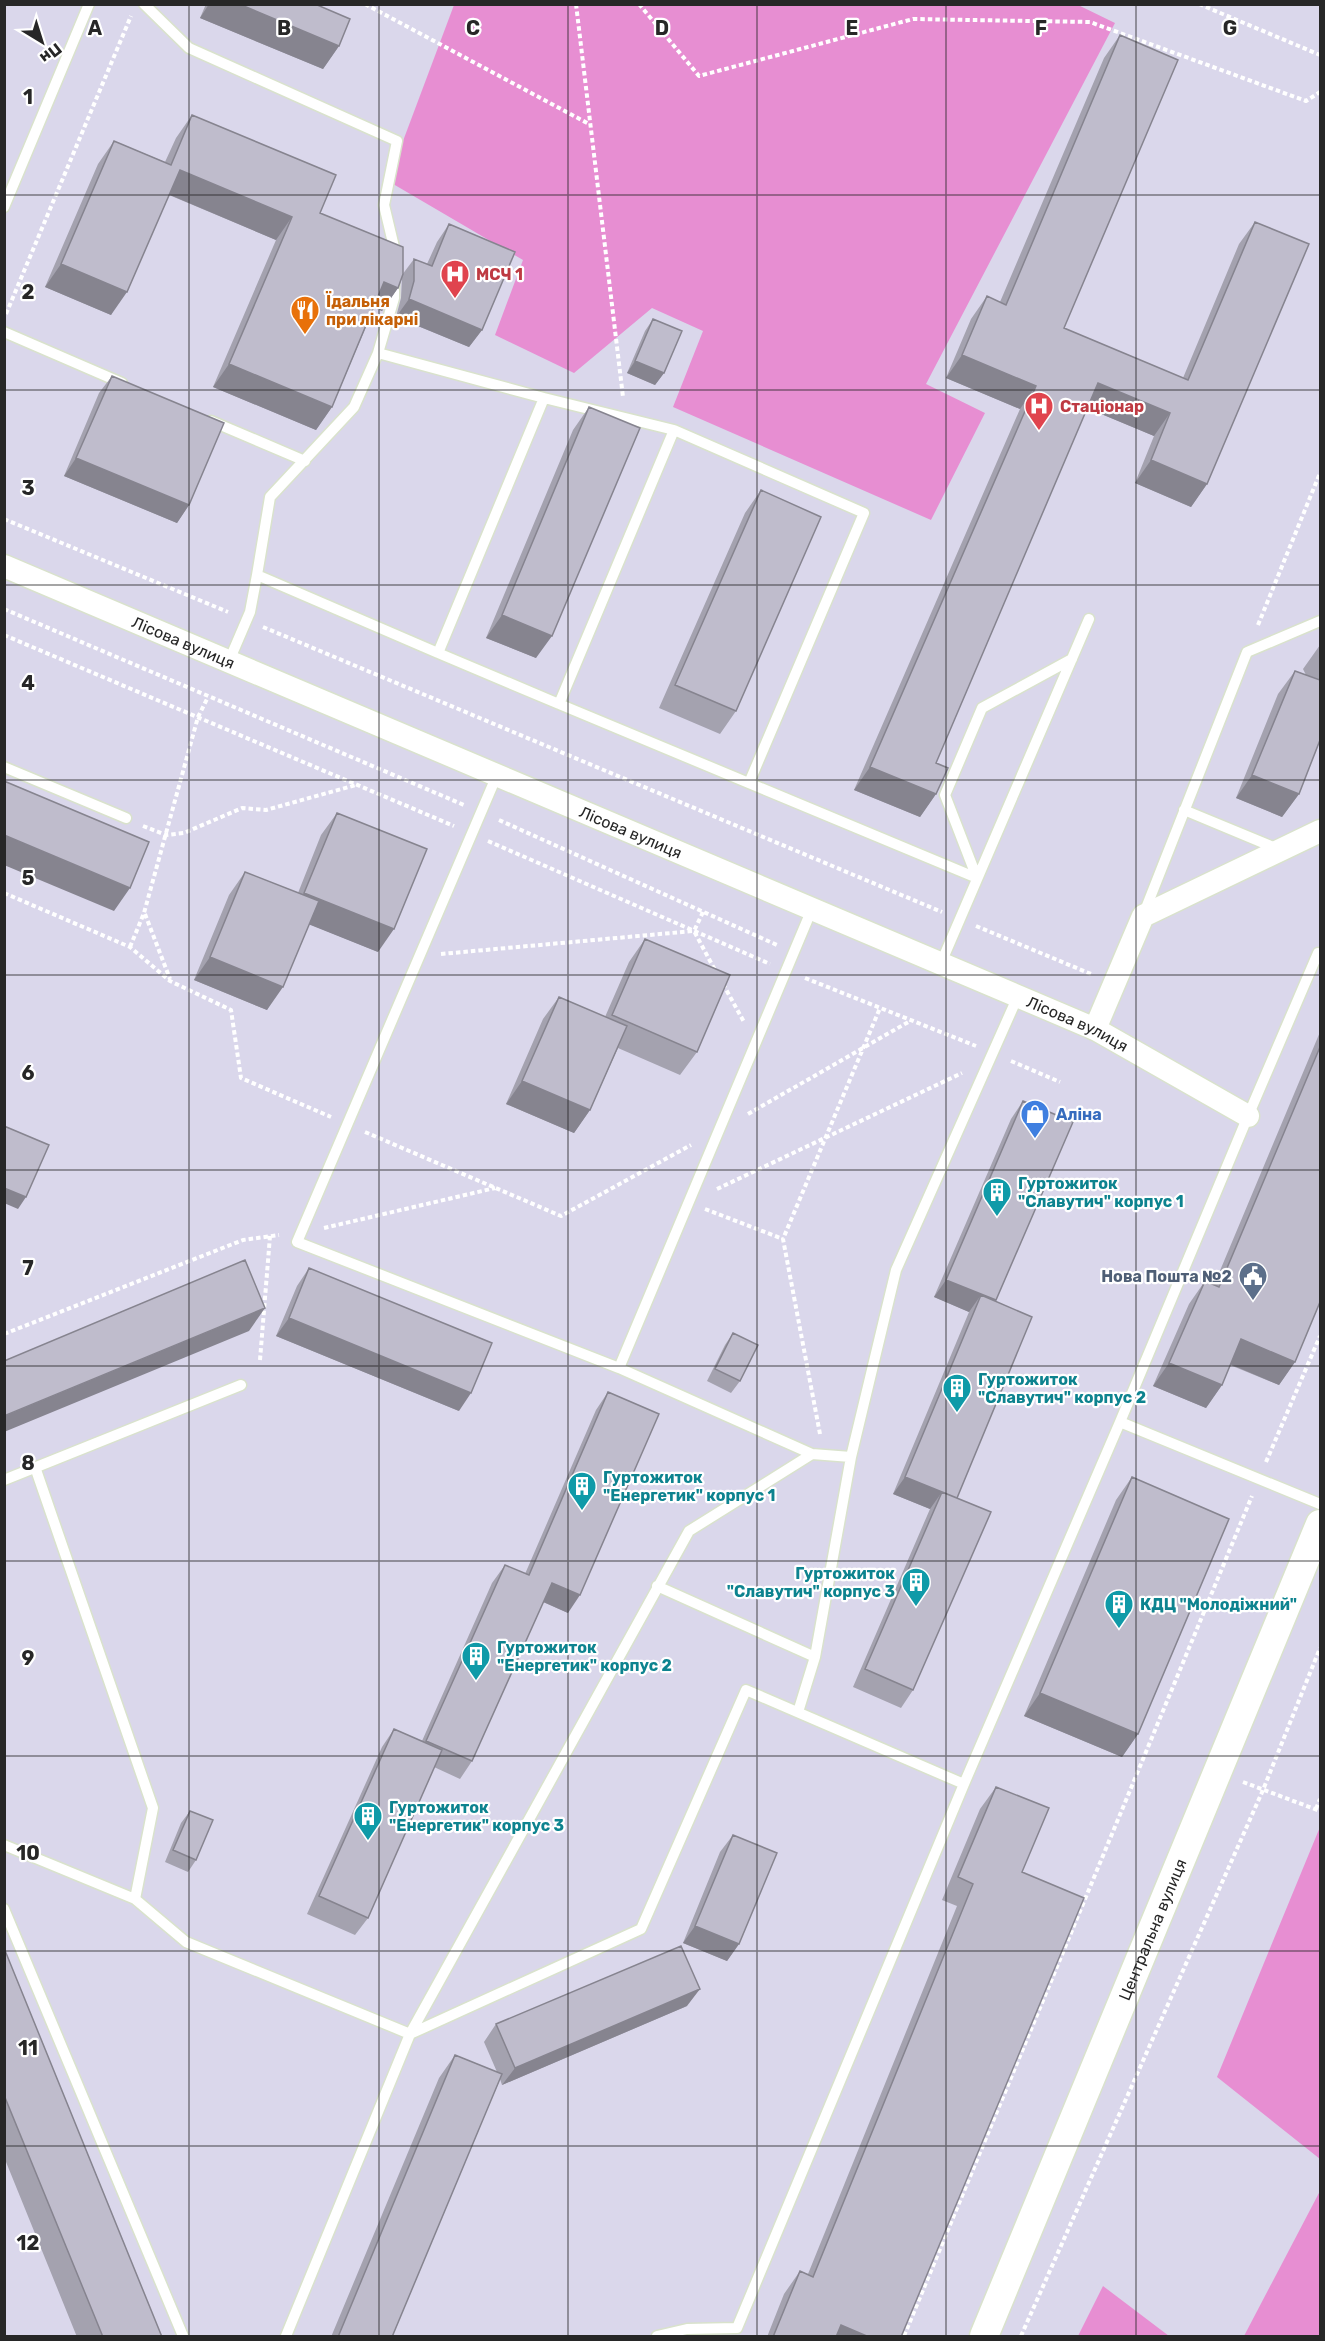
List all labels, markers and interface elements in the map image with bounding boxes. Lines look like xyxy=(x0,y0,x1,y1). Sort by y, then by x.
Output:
north arrow xyxy=(12,12,72,72)
text: A xyxy=(88,16,103,40)
text: B xyxy=(277,16,291,40)
text: C xyxy=(466,16,480,40)
text: D xyxy=(655,16,669,40)
text: E xyxy=(846,16,858,40)
text: F xyxy=(1035,16,1047,40)
text: G xyxy=(1223,16,1237,40)
text: Пн xyxy=(36,39,65,68)
text: 1 xyxy=(23,85,33,109)
hospital icon: МСЧ 1 xyxy=(439,258,471,300)
place label: МСЧ 1 xyxy=(476,265,523,284)
text: 2 xyxy=(22,280,35,304)
place label: Їдальня при лікарні xyxy=(325,291,418,329)
restaurant icon: Їдальня при лікарні xyxy=(289,294,321,336)
hospital icon: Стаціонар xyxy=(1023,390,1055,432)
place label: Стаціонар xyxy=(1060,397,1144,416)
text: 3 xyxy=(21,476,35,500)
street label: Лісова вулиця xyxy=(129,612,238,672)
text: 4 xyxy=(21,671,35,695)
street label: Лісова вулиця xyxy=(577,802,685,862)
text: 5 xyxy=(22,866,35,890)
street label: Лісова вулиця xyxy=(1024,992,1132,1055)
text: 6 xyxy=(21,1061,35,1085)
shop icon: Аліна xyxy=(1019,1098,1051,1140)
place label: Аліна xyxy=(1056,1105,1102,1124)
place label: Гуртожиток "Славутич" корпус 1 xyxy=(1018,1174,1184,1211)
building icon: Гуртожиток "Славутич" корпус 1 xyxy=(981,1176,1013,1218)
text: 7 xyxy=(22,1256,34,1280)
public building icon: Нова Пошта №2 xyxy=(1237,1260,1269,1302)
place label: Нова Пошта №2 xyxy=(1101,1267,1232,1286)
place label: Гуртожиток "Славутич" корпус 2 xyxy=(978,1370,1146,1407)
building icon: Гуртожиток "Славутич" корпус 2 xyxy=(941,1372,973,1414)
text: 8 xyxy=(21,1451,35,1475)
place label: Гуртожиток "Енергетик" корпус 1 xyxy=(603,1468,776,1505)
building icon: Гуртожиток "Енергетик" корпус 1 xyxy=(566,1470,598,1512)
place label: Гуртожиток "Славутич" корпус 3 xyxy=(727,1564,895,1601)
building icon: Гуртожиток "Славутич" корпус 3 xyxy=(900,1566,932,1608)
building icon: КДЦ "Молодіжний" xyxy=(1103,1588,1135,1630)
place label: КДЦ "Молодіжний" xyxy=(1140,1595,1297,1614)
place label: Гуртожиток "Енергетик" корпус 2 xyxy=(497,1638,672,1675)
building icon: Гуртожиток "Енергетик" корпус 2 xyxy=(460,1640,492,1682)
text: 9 xyxy=(22,1646,35,1670)
place label: Гуртожиток "Енергетик" корпус 3 xyxy=(389,1798,564,1835)
building icon: Гуртожиток "Енергетик" корпус 3 xyxy=(352,1800,384,1842)
text: 10 xyxy=(16,1841,40,1865)
street label: Центральна вулиця xyxy=(1114,1856,1190,2003)
text: 11 xyxy=(18,2036,38,2060)
text: 12 xyxy=(17,2231,39,2255)

